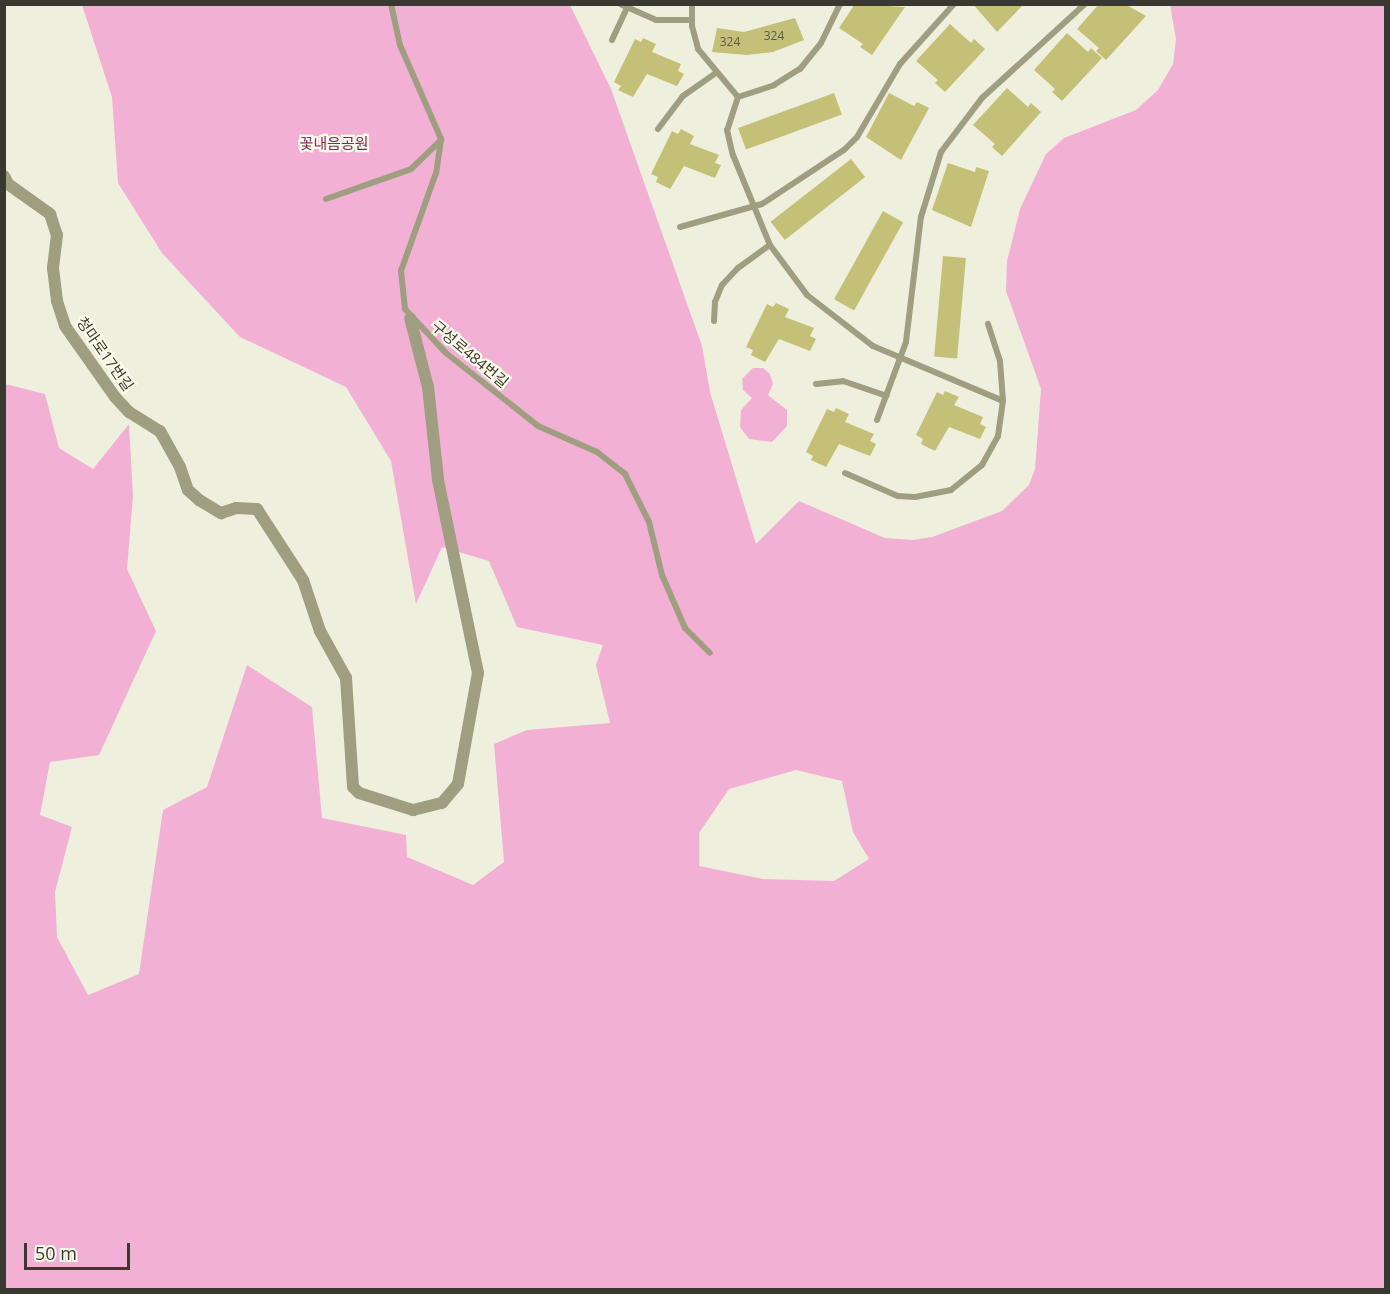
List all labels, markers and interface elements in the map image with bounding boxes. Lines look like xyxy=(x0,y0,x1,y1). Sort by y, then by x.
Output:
house number: 324 xyxy=(764,29,784,43)
house number: 324 xyxy=(720,35,740,49)
park label: 꽃내음공원 xyxy=(300,135,368,153)
street label: 청마로17번길 xyxy=(73,314,137,394)
street label: 구성로484번길 xyxy=(428,317,512,391)
scale bar xyxy=(27,1231,134,1269)
text: 50 m xyxy=(35,1241,77,1265)

